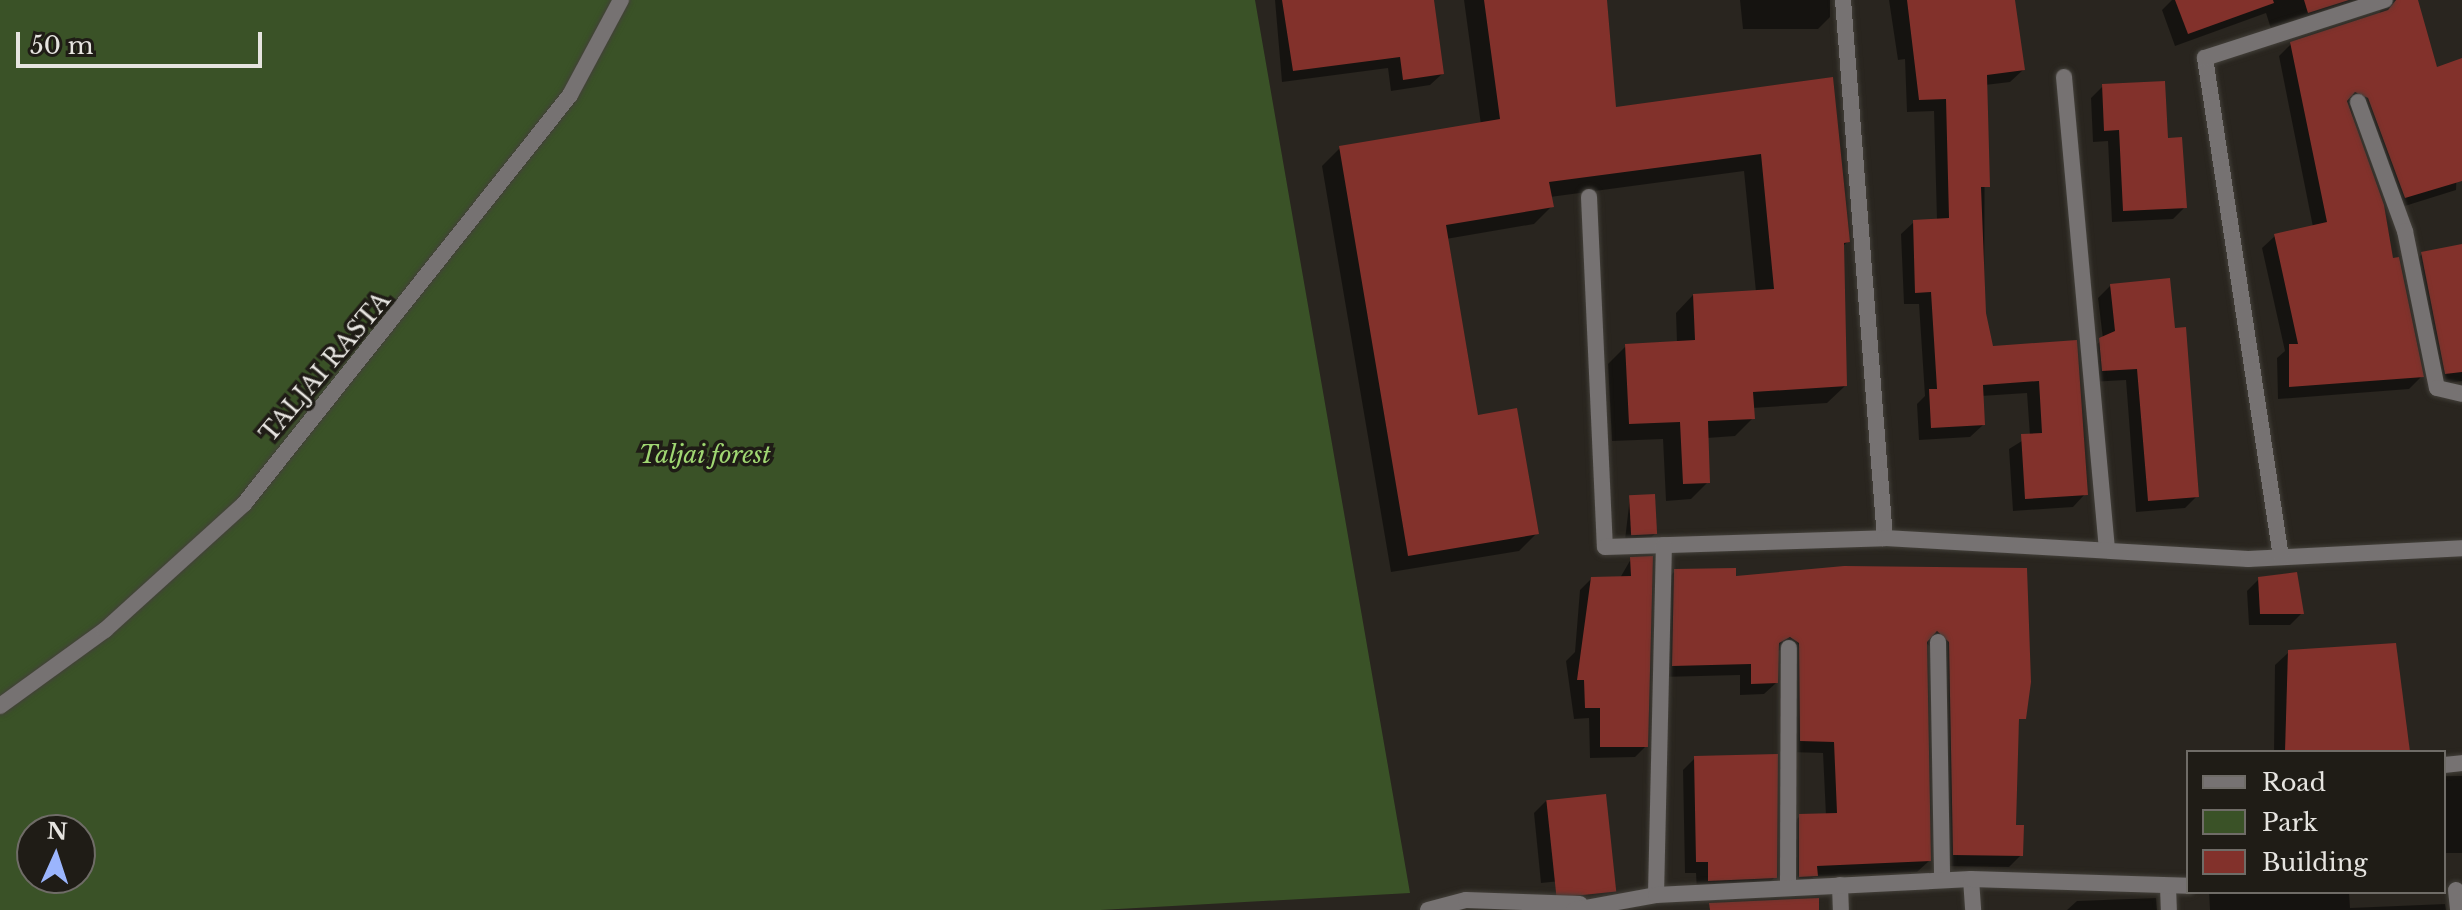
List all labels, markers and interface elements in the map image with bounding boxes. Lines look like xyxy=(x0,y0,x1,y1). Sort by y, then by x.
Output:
scale bar xyxy=(20,16,266,66)
text: 50 m xyxy=(30,31,93,60)
street label: TALJAI RASTA xyxy=(254,286,396,448)
park label: Taljai forest xyxy=(638,441,772,469)
legend xyxy=(2186,750,2446,894)
text: Road xyxy=(2262,768,2326,797)
text: Park xyxy=(2262,808,2318,837)
north arrow xyxy=(16,814,96,894)
text: N xyxy=(46,818,68,846)
text: Building xyxy=(2262,848,2368,877)

